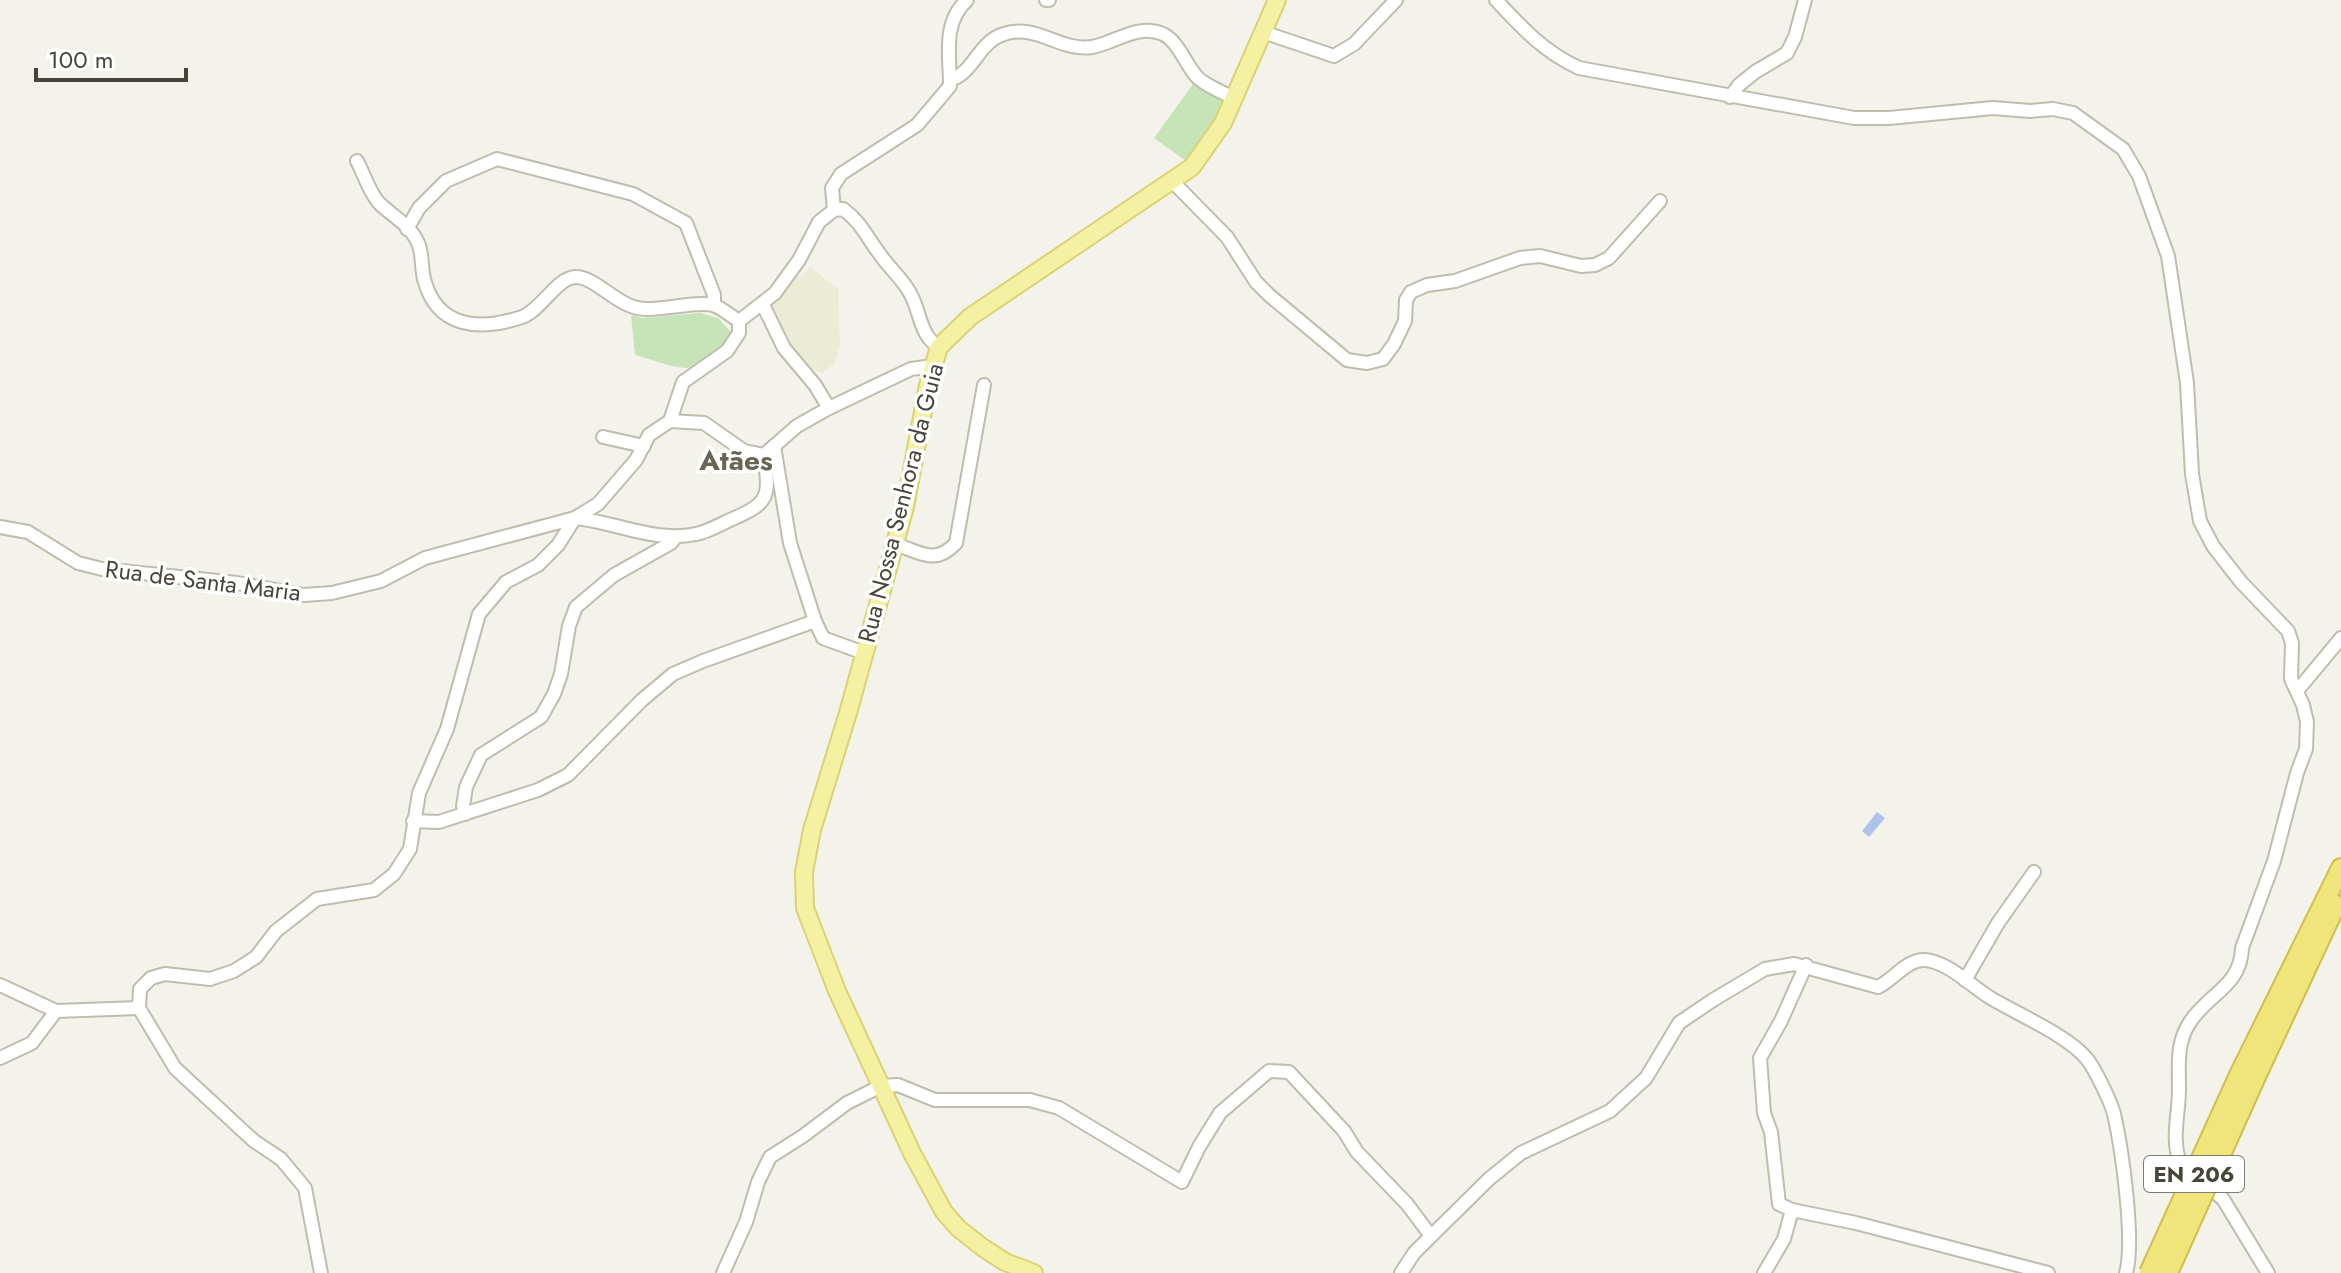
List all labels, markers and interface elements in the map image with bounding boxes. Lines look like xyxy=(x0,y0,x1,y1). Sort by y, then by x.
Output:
scale bar xyxy=(36,32,186,82)
text: 100 m xyxy=(48,42,114,77)
street label: Rua Nossa Senhora da Guia xyxy=(849,360,952,646)
district label: Atães xyxy=(698,440,773,481)
street label: Rua de Santa Maria xyxy=(103,551,303,610)
road number: EN 206 xyxy=(2144,1156,2244,1192)

